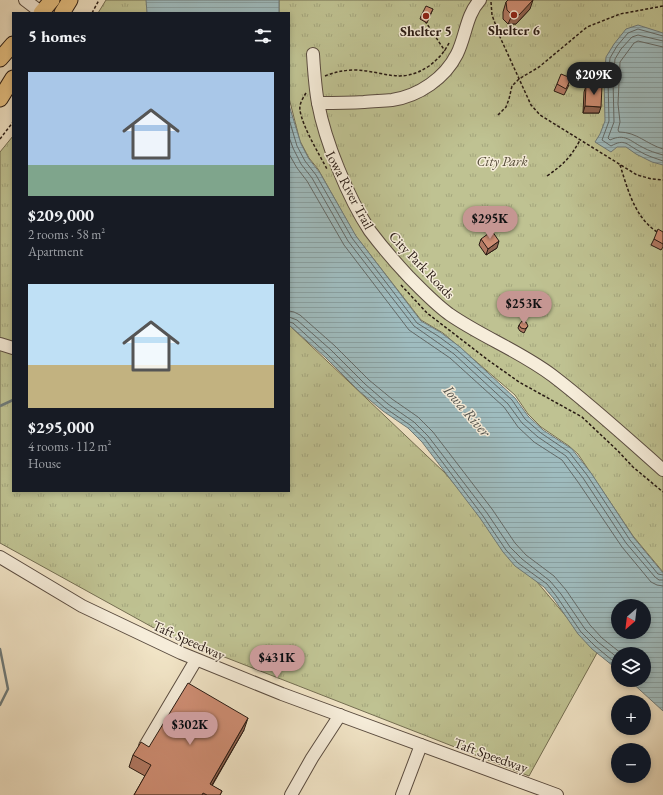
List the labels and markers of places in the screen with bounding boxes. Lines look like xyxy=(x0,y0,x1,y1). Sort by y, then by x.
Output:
marker: Shelter 6 xyxy=(509,10,519,20)
marker: Shelter 5 xyxy=(421,11,431,21)
place label: Shelter 6 xyxy=(488,21,541,39)
place label: Shelter 5 xyxy=(400,22,452,40)
pin: $209K xyxy=(566,62,622,96)
pin: $295K xyxy=(462,206,518,240)
pin: $253K xyxy=(496,291,552,325)
pin: $431K xyxy=(249,645,305,679)
pin: $302K xyxy=(162,712,218,746)

